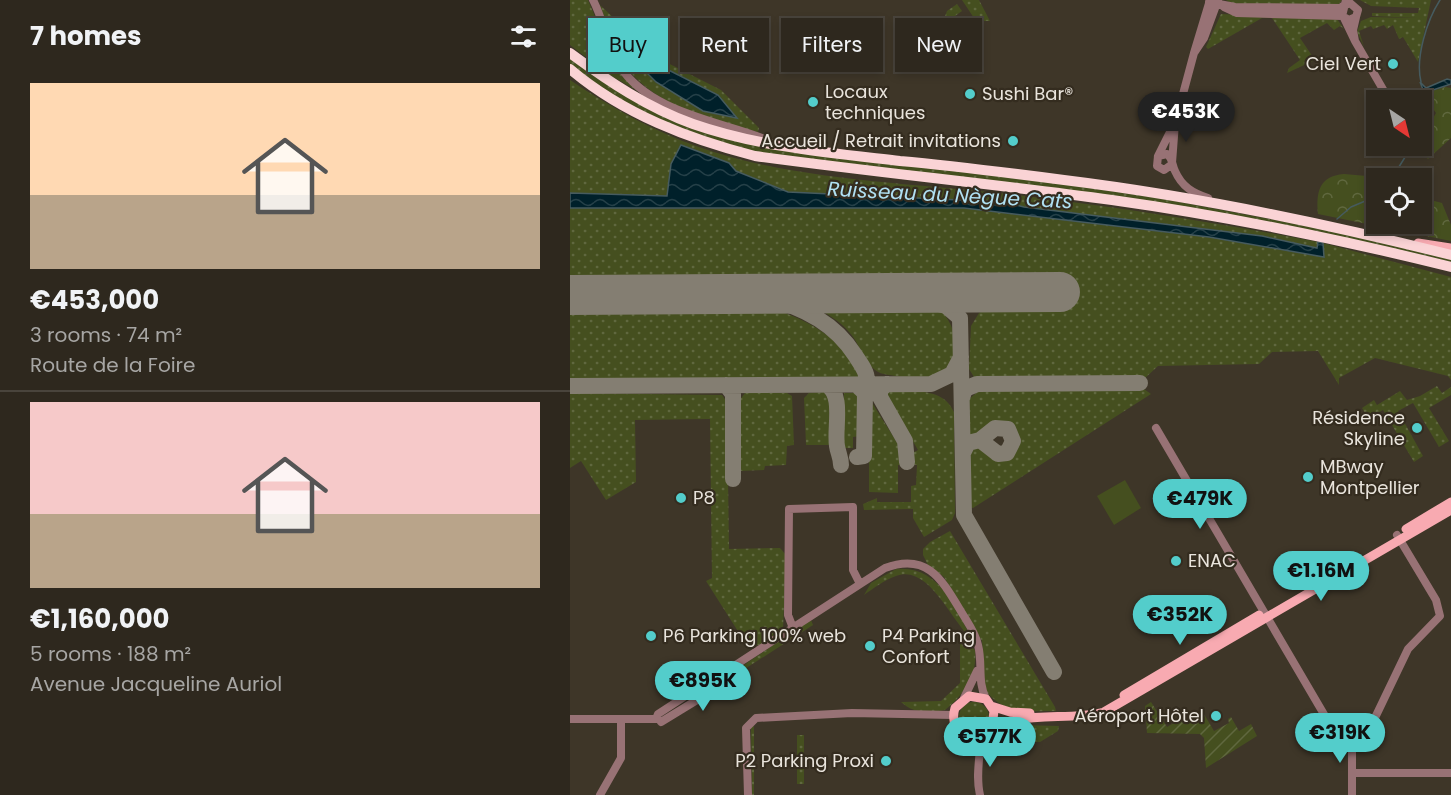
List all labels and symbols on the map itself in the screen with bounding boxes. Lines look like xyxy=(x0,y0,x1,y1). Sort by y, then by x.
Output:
place label: Ciel Vert xyxy=(1306,51,1381,76)
marker: Ciel Vert xyxy=(1386,57,1400,71)
place label: Locaux techniques xyxy=(825,79,925,125)
place label: Sushi Bar® xyxy=(982,81,1073,106)
marker: Sushi Bar® xyxy=(963,87,977,101)
north arrow xyxy=(1366,90,1432,156)
pin: €453K xyxy=(1144,92,1228,143)
marker: Locaux techniques xyxy=(806,95,820,109)
place label: Accueil / Retrait invitations xyxy=(761,128,1001,153)
marker: Accueil / Retrait invitations xyxy=(1006,134,1020,148)
water label: Ruisseau du Nègue Cats xyxy=(827,175,1073,215)
place label: Résidence Skyline xyxy=(1312,405,1405,451)
marker: Résidence Skyline xyxy=(1410,421,1424,435)
place label: MBway Montpellier xyxy=(1320,454,1420,500)
marker: MBway Montpellier xyxy=(1301,470,1315,484)
pin: €479K xyxy=(1158,479,1242,530)
place label: P8 xyxy=(693,485,715,510)
marker: P8 xyxy=(674,491,688,505)
place label: ENAC xyxy=(1188,548,1236,573)
pin: €1.16M xyxy=(1272,551,1370,602)
marker: ENAC xyxy=(1169,554,1183,568)
pin: €352K xyxy=(1138,595,1222,646)
place label: P6 Parking 100% web xyxy=(663,623,846,648)
place label: P4 Parking Confort xyxy=(882,623,975,669)
marker: P6 Parking 100% web xyxy=(644,629,658,643)
marker: P4 Parking Confort xyxy=(863,639,877,653)
pin: €895K xyxy=(661,661,745,712)
place label: Aéroport Hôtel xyxy=(1075,703,1204,728)
marker: Aéroport Hôtel xyxy=(1209,709,1223,723)
pin: €319K xyxy=(1298,713,1382,764)
pin: €577K xyxy=(948,717,1032,768)
place label: P2 Parking Proxi xyxy=(735,748,874,773)
marker: P2 Parking Proxi xyxy=(879,754,893,768)

